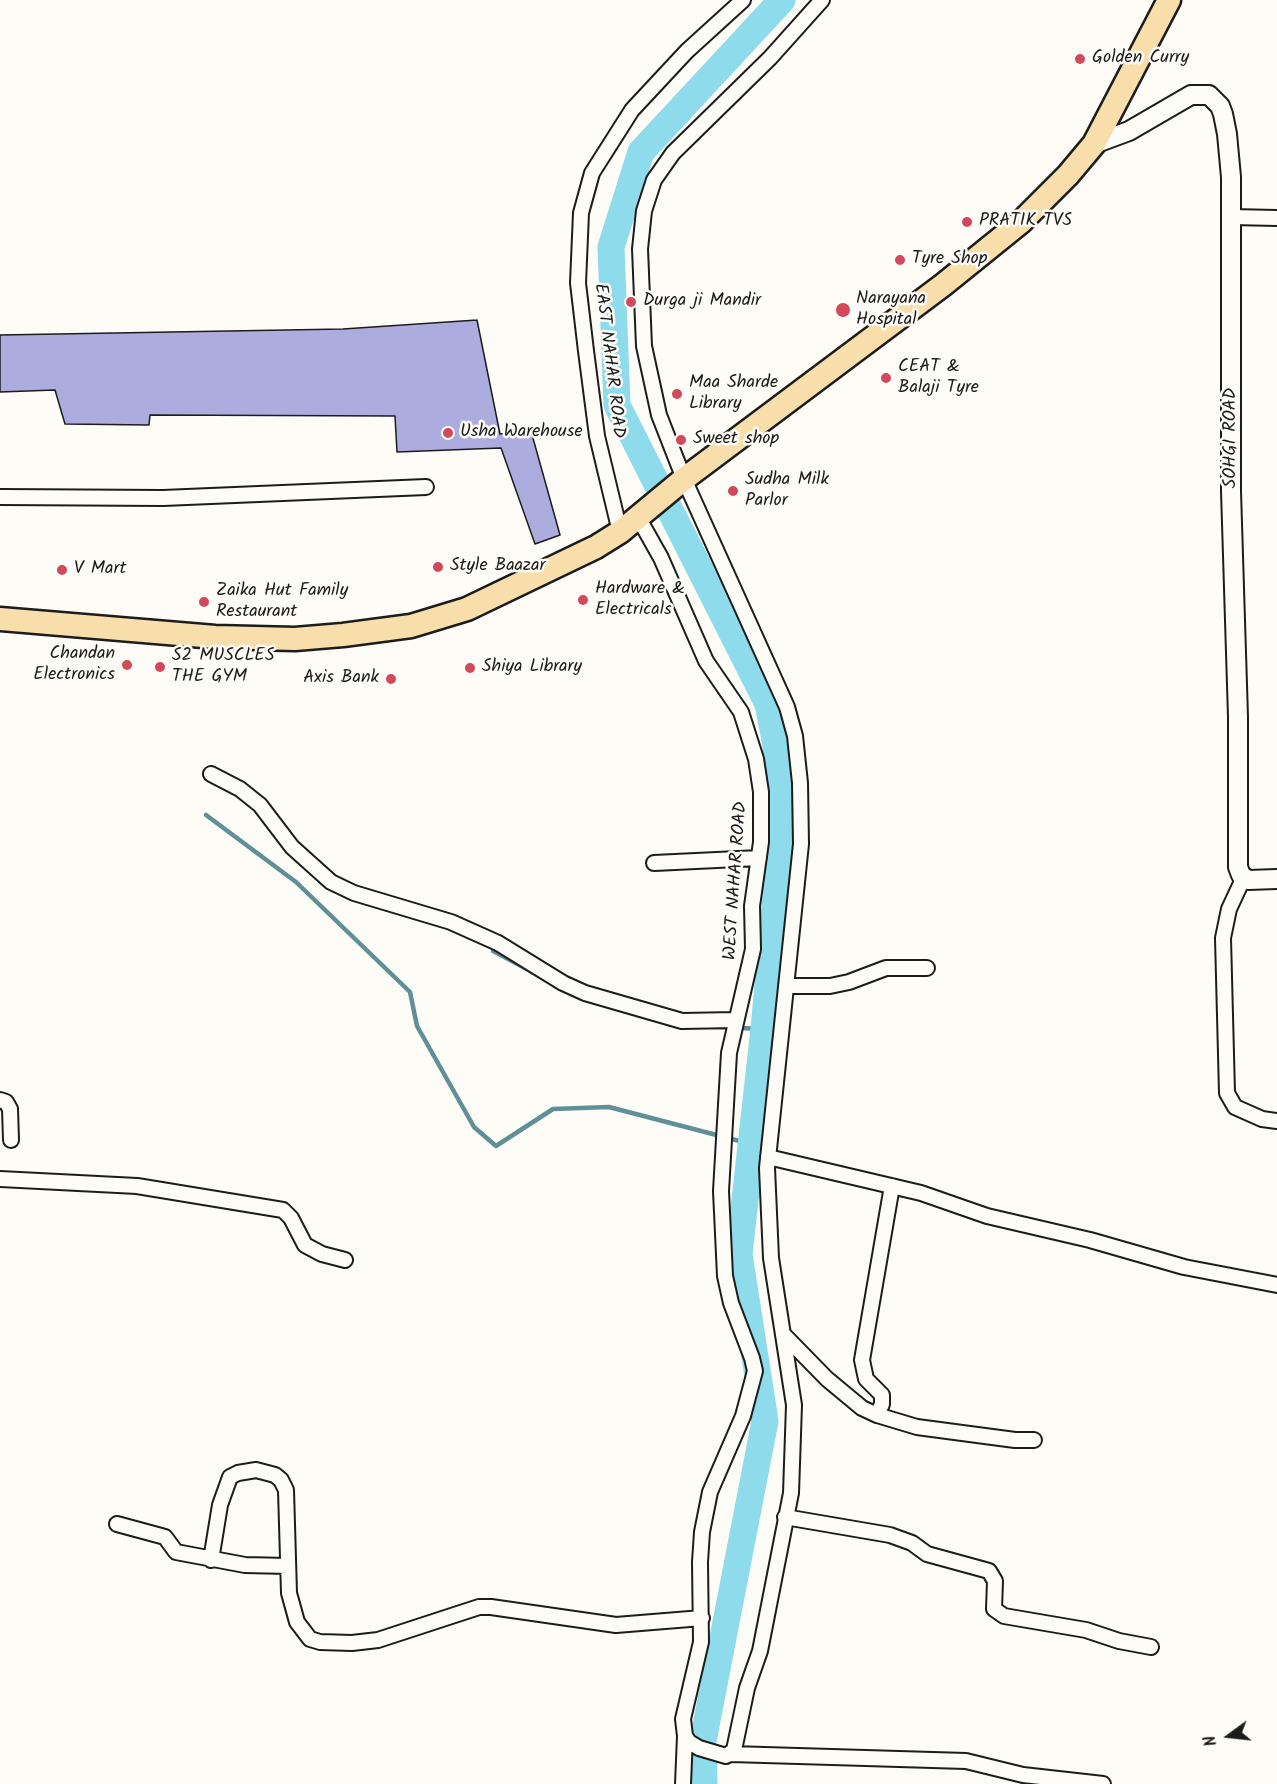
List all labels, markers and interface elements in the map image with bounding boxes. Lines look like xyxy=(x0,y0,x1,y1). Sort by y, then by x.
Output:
place label: Golden Curry xyxy=(1092,48,1189,70)
marker: Golden Curry xyxy=(1073,52,1087,66)
place label: PRATIK TVS xyxy=(979,211,1072,233)
marker: PRATIK TVS xyxy=(960,215,974,229)
place label: Tyre Shop xyxy=(912,249,987,271)
marker: Tyre Shop xyxy=(893,253,907,267)
street label: EAST NAHAR ROAD xyxy=(588,282,628,440)
place label: Narayana Hospital xyxy=(856,289,926,332)
place label: Durga ji Mandir xyxy=(643,291,761,313)
marker: Durga ji Mandir xyxy=(624,295,638,309)
marker: Narayana Hospital xyxy=(834,301,852,319)
place label: CEAT & Balaji Tyre xyxy=(898,357,979,400)
marker: CEAT & Balaji Tyre xyxy=(879,371,893,385)
place label: Maa Sharde Library xyxy=(689,373,778,416)
marker: Maa Sharde Library xyxy=(670,387,684,401)
street label: SOHGI ROAD xyxy=(1221,388,1243,488)
place label: Usha Warehouse xyxy=(460,422,583,444)
marker: Usha Warehouse xyxy=(441,426,455,440)
place label: Sweet shop xyxy=(693,429,779,451)
marker: Sweet shop xyxy=(674,433,688,447)
place label: Sudha Milk Parlor xyxy=(745,470,829,512)
marker: Sudha Milk Parlor xyxy=(726,484,740,498)
place label: Style Baazar xyxy=(450,556,545,578)
place label: V Mart xyxy=(74,559,126,581)
marker: Style Baazar xyxy=(431,560,445,574)
marker: V Mart xyxy=(55,563,69,577)
place label: Hardware & Electricals xyxy=(595,579,685,622)
place label: Zaika Hut Family Restaurant xyxy=(216,581,348,624)
marker: Hardware & Electricals xyxy=(576,593,590,607)
marker: Zaika Hut Family Restaurant xyxy=(197,595,211,609)
place label: Chandan Electronics xyxy=(33,644,115,686)
place label: S2 MUSCLES THE GYM xyxy=(172,646,274,688)
place label: Shiya Library xyxy=(482,657,582,679)
marker: Chandan Electronics xyxy=(120,658,134,672)
marker: S2 MUSCLES THE GYM xyxy=(153,660,167,674)
marker: Shiya Library xyxy=(463,661,477,675)
place label: Axis Bank xyxy=(303,668,379,690)
marker: Axis Bank xyxy=(384,672,398,686)
street label: WEST NAHAR ROAD xyxy=(721,801,753,961)
north arrow xyxy=(1199,1706,1259,1766)
text: N xyxy=(1198,1733,1225,1749)

